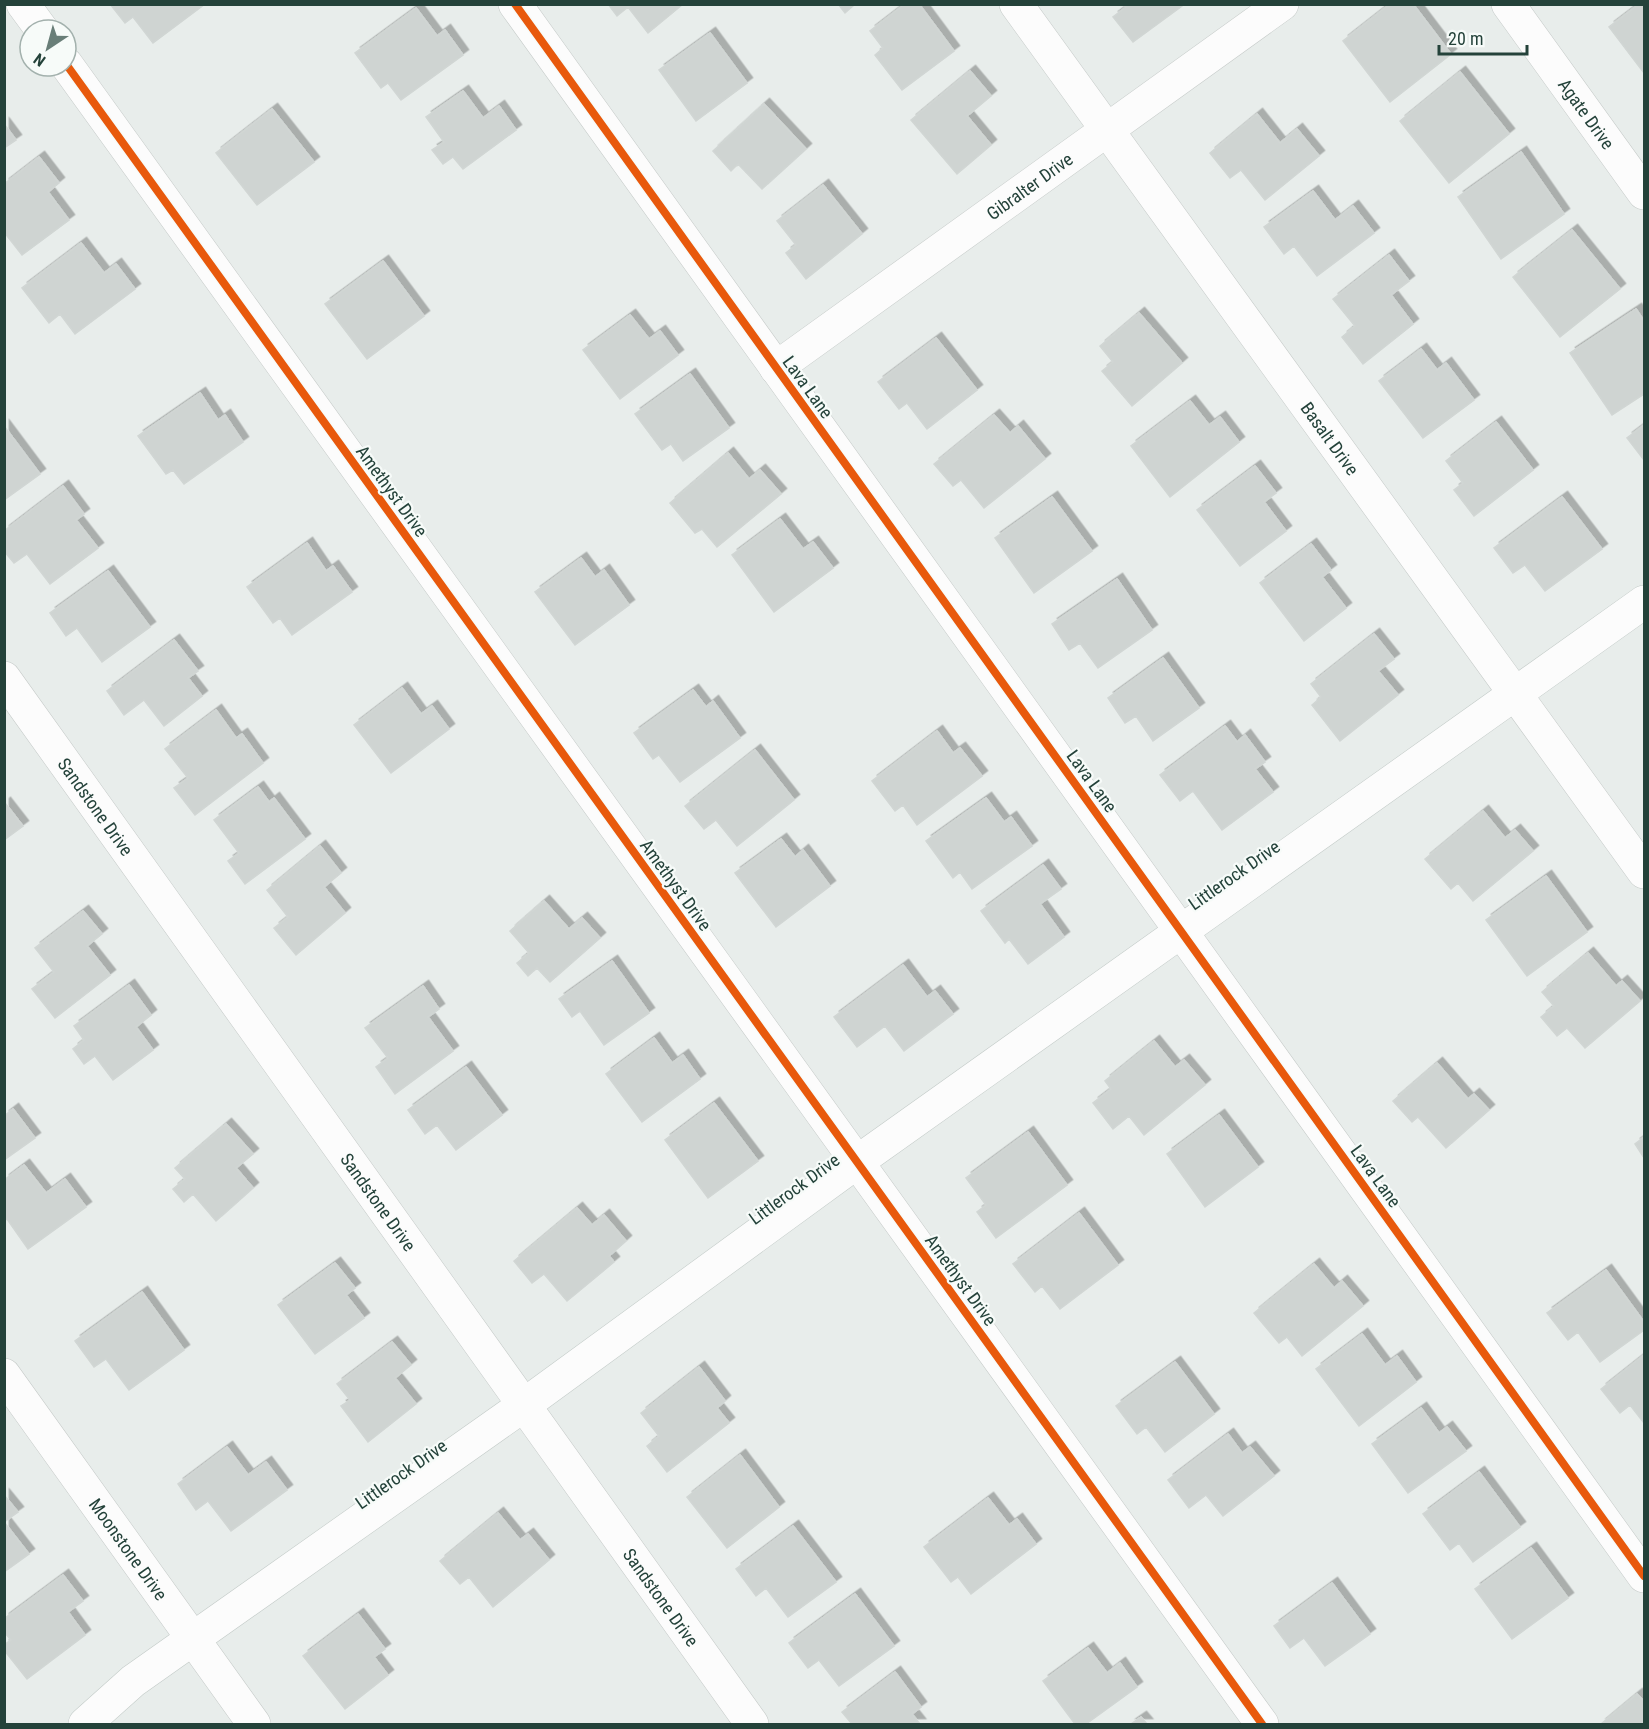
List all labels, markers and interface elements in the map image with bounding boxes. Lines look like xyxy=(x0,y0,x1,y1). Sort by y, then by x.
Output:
north arrow xyxy=(18,18,78,78)
scale bar xyxy=(1439,18,1528,56)
text: 20 m xyxy=(1448,28,1483,49)
text: N xyxy=(30,49,49,70)
street label: Agate Drive xyxy=(1554,74,1619,153)
street label: Gibralter Drive xyxy=(982,148,1076,224)
street label: Lava Lane xyxy=(778,352,838,422)
street label: Basalt Drive xyxy=(1297,398,1364,479)
street label: Amethyst Drive xyxy=(352,441,432,541)
street label: Lava Lane xyxy=(1062,746,1122,816)
street label: Sandstone Drive xyxy=(54,754,138,860)
street label: Amethyst Drive xyxy=(636,835,716,935)
street label: Littlerock Drive xyxy=(1184,836,1284,914)
street label: Lava Lane xyxy=(1346,1141,1406,1211)
street label: Sandstone Drive xyxy=(337,1149,421,1255)
street label: Littlerock Drive xyxy=(745,1149,843,1229)
street label: Amethyst Drive xyxy=(921,1230,1001,1330)
street label: Littlerock Drive xyxy=(351,1435,451,1513)
street label: Moonstone Drive xyxy=(85,1494,172,1604)
street label: Sandstone Drive xyxy=(619,1544,703,1650)

